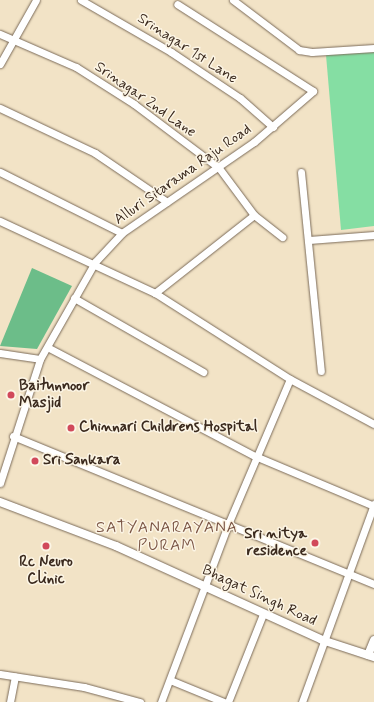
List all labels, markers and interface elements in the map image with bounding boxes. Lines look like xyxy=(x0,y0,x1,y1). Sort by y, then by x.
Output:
street label: Srinagar 1st Lane xyxy=(134,10,240,88)
street label: Srinagar 2nd Lane xyxy=(90,58,200,142)
street label: Alluri Sitarama Raju Road xyxy=(111,121,255,229)
place label: Baitunnoor Masjid xyxy=(19,377,89,412)
marker: Baitunnoor Masjid xyxy=(6,390,16,400)
place label: Chinnari Childrens Hospital xyxy=(79,419,261,437)
marker: Chinnari Childrens Hospital xyxy=(66,423,76,433)
place label: Sri Sankara xyxy=(43,452,119,470)
marker: Sri Sankara xyxy=(30,456,40,466)
district label: SATYANARAYANA PURAM xyxy=(97,518,237,556)
place label: Sri nitya residence xyxy=(247,525,307,560)
marker: Sri nitya residence xyxy=(310,538,320,548)
marker: Rc Neuro Clinic xyxy=(40,540,52,552)
place label: Rc Neuro Clinic xyxy=(19,553,73,588)
street label: Bhagat Singh Road xyxy=(200,562,318,630)

